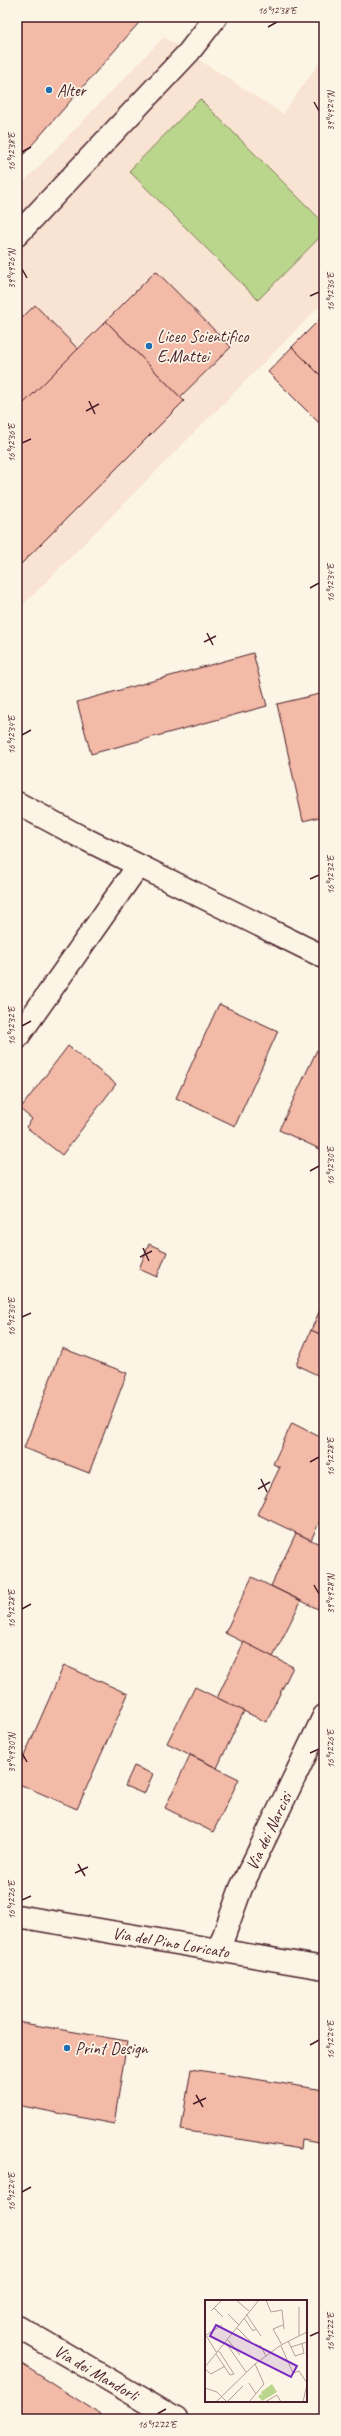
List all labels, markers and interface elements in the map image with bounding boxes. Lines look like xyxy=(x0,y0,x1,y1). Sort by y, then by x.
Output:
text: 16°12'38"E xyxy=(258,4,298,17)
place label: Alter xyxy=(57,80,88,101)
marker: Alter xyxy=(44,85,54,95)
text: 39°49'24"N xyxy=(324,89,337,131)
text: 16°12'38"E xyxy=(5,131,18,171)
text: 39°49'26"N xyxy=(5,247,18,289)
text: 16°12'36"E xyxy=(324,271,337,311)
place label: Liceo Scientifico E.Mattei xyxy=(157,326,249,367)
marker: Liceo Scientifico E.Mattei xyxy=(144,341,154,351)
text: 16°12'36"E xyxy=(5,422,18,462)
text: 16°12'34"E xyxy=(324,562,337,602)
text: 16°12'34"E xyxy=(5,714,18,754)
text: 16°12'32"E xyxy=(324,854,337,894)
text: 16°12'32"E xyxy=(5,1005,18,1045)
text: 16°12'30"E xyxy=(324,1145,337,1185)
text: 16°12'30"E xyxy=(5,1296,18,1336)
text: 16°12'28"E xyxy=(324,1436,337,1476)
text: 39°49'28"N xyxy=(324,1572,337,1614)
text: 16°12'28"E xyxy=(5,1588,18,1628)
text: 16°12'26"E xyxy=(324,1728,337,1768)
text: 39°49'30"N xyxy=(5,1731,18,1773)
street label: Via dei Narcisi xyxy=(241,1787,297,1874)
text: 16°12'26"E xyxy=(5,1879,18,1919)
street label: Via del Pino Loricato xyxy=(111,1922,232,1963)
text: 16°12'24"E xyxy=(324,2019,337,2059)
place label: Print Design xyxy=(75,2038,149,2059)
marker: Print Design xyxy=(62,2043,72,2053)
text: 16°12'24"E xyxy=(5,2171,18,2211)
inset map xyxy=(205,2300,307,2402)
text: 16°12'22"E xyxy=(324,2311,337,2351)
street label: Via dei Mandorli xyxy=(50,2340,143,2406)
text: 16°12'22"E xyxy=(138,2418,178,2431)

